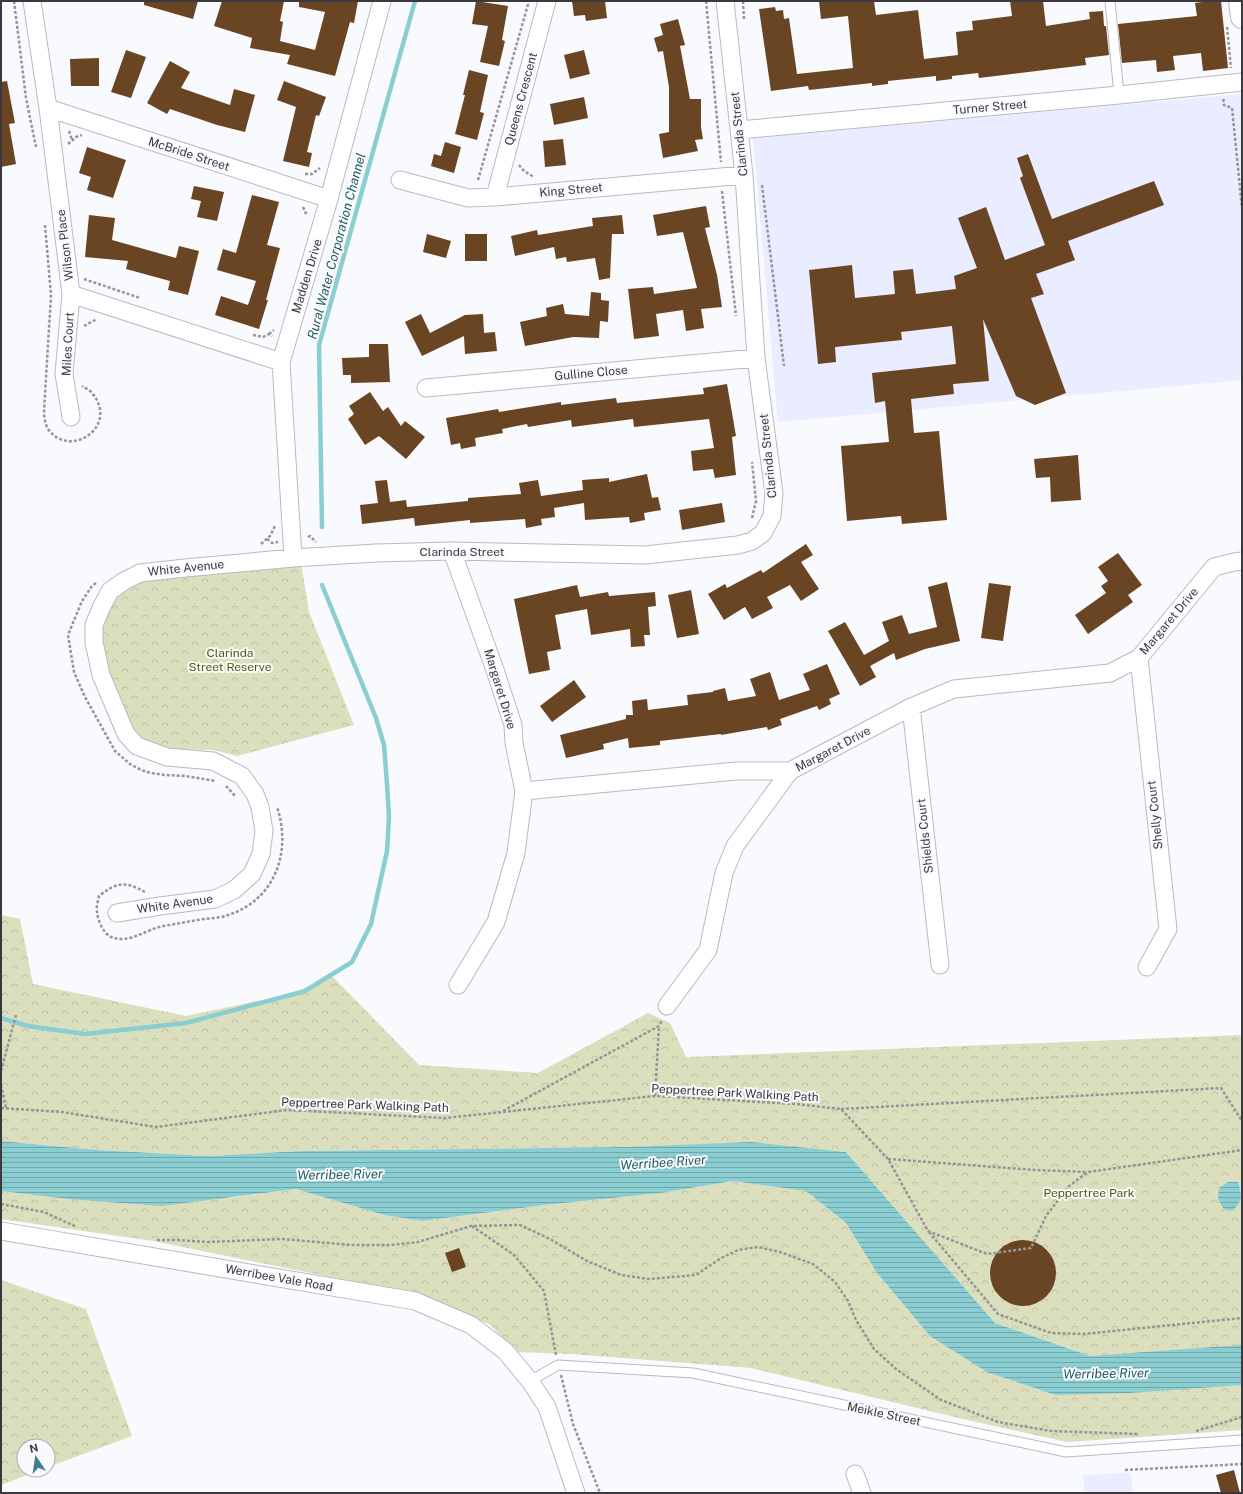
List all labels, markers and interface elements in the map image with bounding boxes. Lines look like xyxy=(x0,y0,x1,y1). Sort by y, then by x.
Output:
street label: Queens Crescent xyxy=(502,51,540,147)
street label: Clarinda Street xyxy=(728,91,750,177)
street label: Turner Street xyxy=(952,97,1028,117)
street label: McBride Street xyxy=(147,134,232,174)
water label: Rural Water Corporation Channel xyxy=(304,151,369,341)
street label: King Street xyxy=(539,180,604,200)
street label: Wilson Place xyxy=(54,208,76,281)
street label: Madden Drive xyxy=(289,237,325,315)
street label: Miles Court xyxy=(59,311,77,376)
street label: Gulline Close xyxy=(554,363,629,383)
street label: Clarinda Street xyxy=(757,413,779,499)
street label: Clarinda Street xyxy=(420,545,505,559)
street label: White Avenue xyxy=(147,557,225,579)
street label: Margaret Drive xyxy=(1137,585,1201,657)
park label: Clarinda Street Reserve xyxy=(188,646,272,674)
street label: Margaret Drive xyxy=(481,647,519,731)
street label: Margaret Drive xyxy=(793,723,873,775)
street label: Shelly Court xyxy=(1144,780,1166,850)
street label: Shields Court xyxy=(914,797,936,874)
street label: White Avenue xyxy=(136,892,214,916)
street label: Peppertree Park Walking Path xyxy=(651,1082,819,1104)
street label: Peppertree Park Walking Path xyxy=(281,1095,449,1115)
water label: Werribee River xyxy=(620,1152,706,1173)
water label: Werribee River xyxy=(297,1166,383,1183)
park label: Peppertree Park xyxy=(1043,1186,1135,1200)
street label: Werribee Vale Road xyxy=(224,1262,334,1294)
water label: Werribee River xyxy=(1063,1365,1149,1382)
street label: Meikle Street xyxy=(846,1399,923,1429)
north arrow xyxy=(16,1438,56,1478)
text: N xyxy=(28,1441,39,1455)

